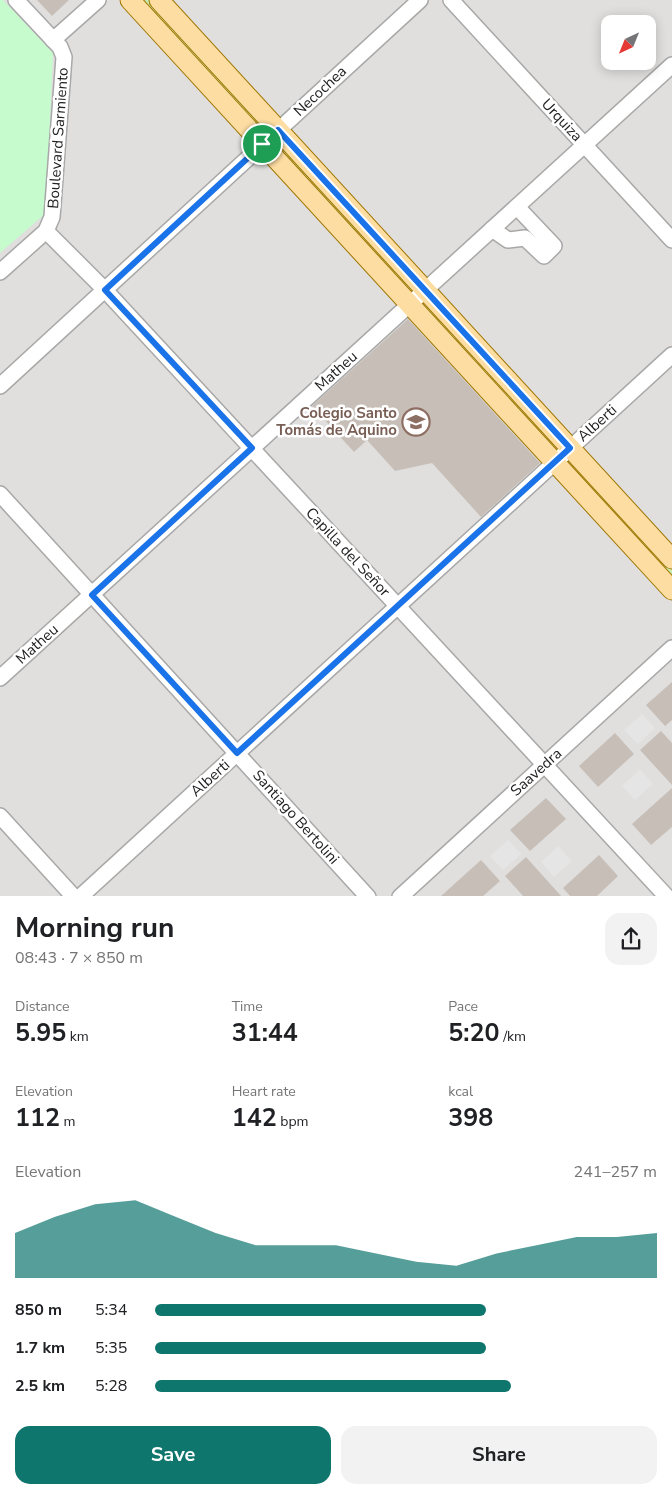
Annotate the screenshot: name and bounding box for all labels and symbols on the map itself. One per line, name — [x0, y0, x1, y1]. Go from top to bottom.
north arrow — [601, 15, 656, 70]
street label: Necochea — [289, 61, 351, 121]
street label: Boulevard Sarmiento — [43, 67, 73, 209]
street label: Urquiza — [537, 94, 587, 146]
pin — [241, 123, 283, 165]
street label: Matheu — [310, 347, 362, 395]
street label: Alberti — [573, 400, 621, 446]
place label: Colegio Santo Tomás de Aquino — [276, 403, 397, 440]
school or university icon: Colegio Santo Tomás de Aquino — [401, 407, 431, 437]
street label: Capilla del Señor — [301, 503, 395, 601]
street label: Matheu — [11, 620, 63, 668]
street label: Saavedra — [506, 744, 566, 800]
street label: Alberti — [186, 755, 234, 801]
street label: Santiago Bertolini — [248, 765, 344, 869]

